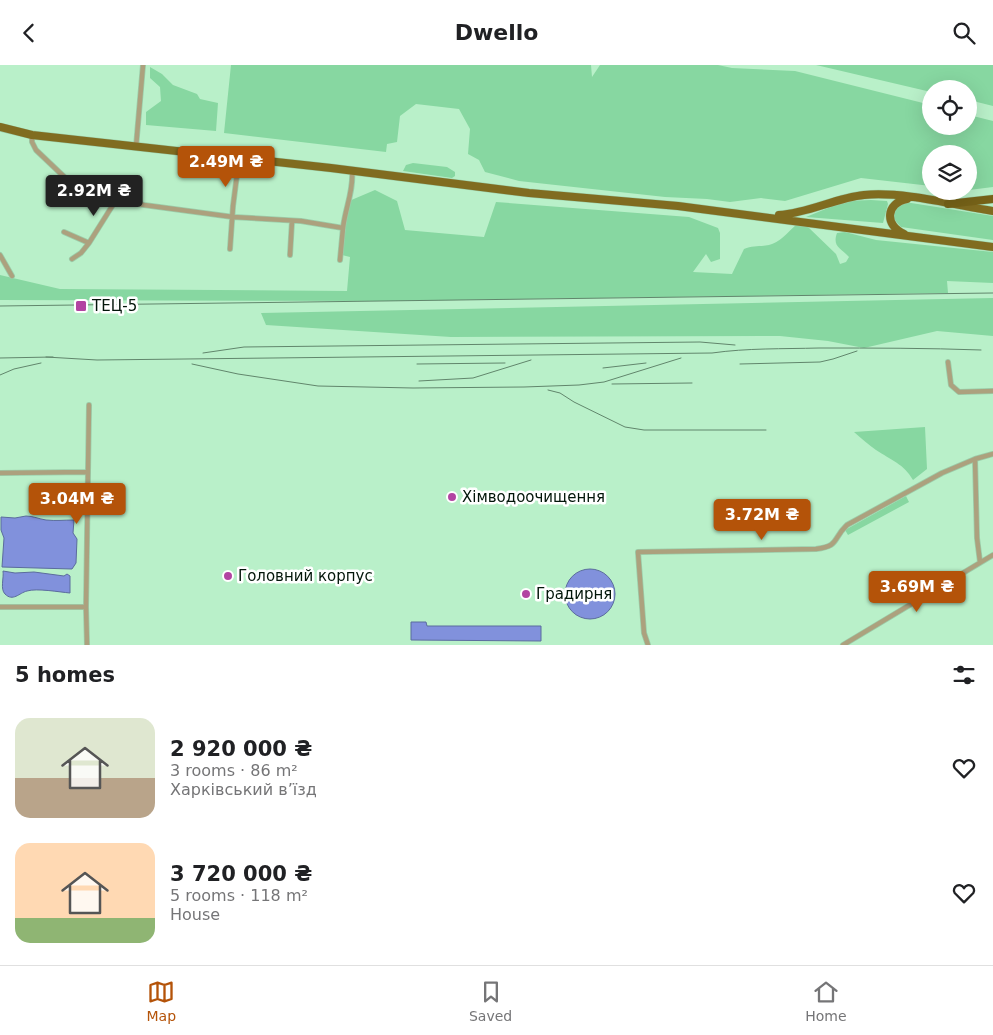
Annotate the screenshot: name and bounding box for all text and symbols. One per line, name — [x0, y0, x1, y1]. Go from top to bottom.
icon: back — [15, 19, 43, 47]
icon: search — [950, 19, 978, 47]
text: Dwello — [455, 20, 538, 45]
map controls — [922, 80, 977, 200]
button: locate — [922, 80, 977, 135]
pin: 2.49M ₴ — [180, 145, 272, 188]
button: layers — [922, 145, 977, 200]
text: 2.49M ₴ — [189, 152, 263, 171]
pin: 2.92M ₴ — [48, 175, 140, 217]
text: 2.92M ₴ — [57, 181, 131, 200]
place label: ТЕЦ-5 — [91, 297, 137, 315]
marker: ТЕЦ-5 — [74, 299, 88, 313]
pin: 3.04M ₴ — [31, 483, 123, 525]
place label: Хімводоочищення — [462, 488, 605, 506]
text: 3.04M ₴ — [40, 489, 114, 508]
marker: Хімводоочищення — [446, 491, 458, 503]
pin: 3.72M ₴ — [716, 499, 808, 541]
text: 3.72M ₴ — [725, 505, 799, 524]
place label: Головний корпус — [238, 567, 373, 585]
marker: Головний корпус — [222, 570, 234, 582]
pin: 3.69M ₴ — [871, 571, 963, 613]
text: 3.69M ₴ — [880, 577, 954, 596]
place label: Градирня — [536, 585, 612, 603]
marker: Градирня — [520, 588, 532, 600]
icon: filters — [950, 661, 978, 689]
text: 5 homes — [15, 663, 115, 687]
text: 2 920 000 ₴ — [170, 737, 312, 761]
icon: home — [55, 738, 115, 798]
icon: heart — [950, 754, 978, 782]
text: 3 rooms · 86 m² — [170, 761, 298, 780]
text: Харківський в’їзд — [170, 780, 317, 799]
text: 3 720 000 ₴ — [170, 862, 312, 886]
icon: home — [55, 863, 115, 923]
icon: heart — [950, 879, 978, 907]
text: 5 rooms · 118 m² — [170, 886, 308, 905]
text: House — [170, 905, 220, 924]
tab: Map — [146, 978, 176, 1024]
tab: Saved — [469, 978, 512, 1024]
tab: Home — [805, 978, 847, 1024]

